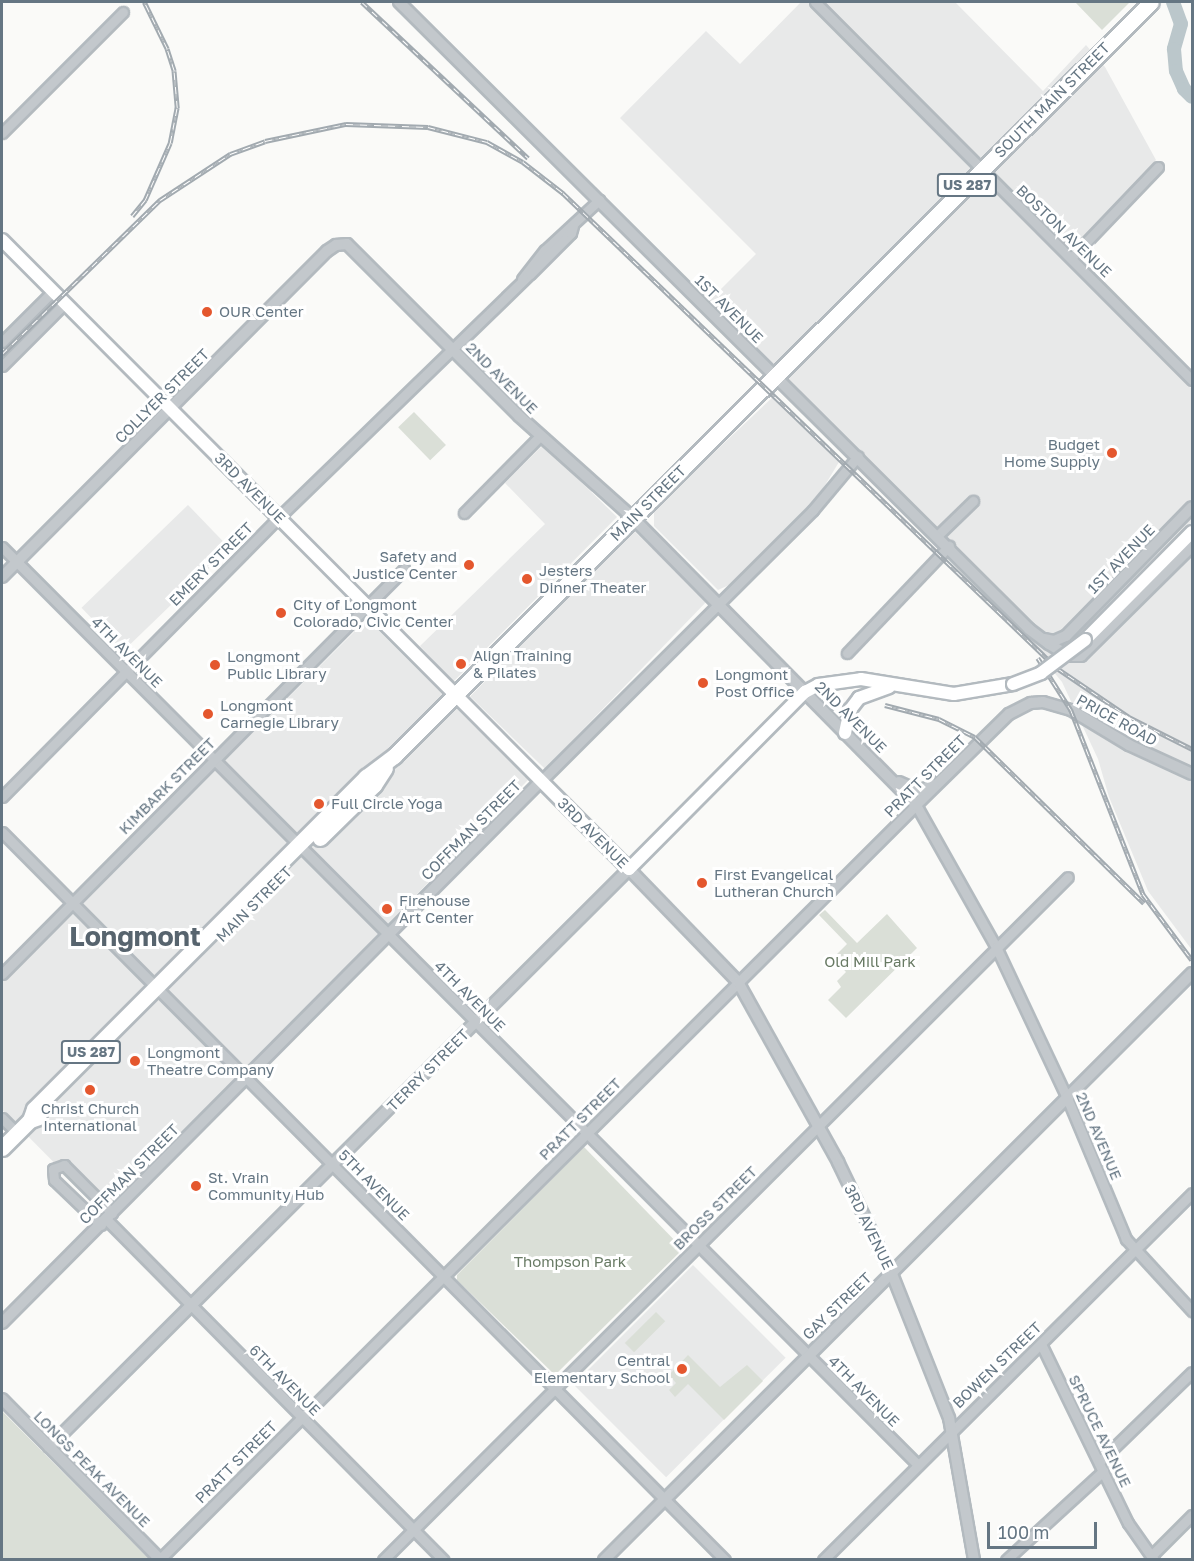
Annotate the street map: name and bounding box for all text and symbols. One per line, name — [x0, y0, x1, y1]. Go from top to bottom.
street label: SOUTH MAIN STREET — [991, 39, 1113, 161]
road number: US 287 — [936, 174, 998, 196]
street label: BOSTON AVENUE — [1013, 181, 1115, 281]
street label: 1ST AVENUE — [691, 271, 767, 347]
place label: OUR Center — [219, 303, 304, 321]
marker: OUR Center — [200, 305, 214, 319]
street label: 2ND AVENUE — [462, 338, 542, 418]
street label: COLLYER STREET — [111, 345, 213, 447]
place label: Budget Home Supply — [1004, 435, 1100, 470]
marker: Budget Home Supply — [1105, 446, 1119, 460]
street label: 3RD AVENUE — [211, 449, 289, 527]
street label: MAIN STREET — [606, 461, 690, 545]
street label: EMERY STREET — [165, 518, 257, 610]
street label: 1ST AVENUE — [1084, 521, 1158, 597]
place label: Safety and Justice Center — [352, 547, 457, 582]
marker: Safety and Justice Center — [462, 558, 476, 572]
place label: Jesters Dinner Theater — [539, 561, 646, 596]
marker: Jesters Dinner Theater — [520, 572, 534, 586]
place label: City of Longmont Colorado, Civic Center — [293, 595, 453, 630]
marker: City of Longmont Colorado, Civic Center — [274, 606, 288, 620]
street label: 4TH AVENUE — [88, 613, 166, 691]
place label: Align Training & Pilates — [473, 646, 572, 681]
place label: Longmont Public Library — [227, 647, 327, 682]
marker: Align Training & Pilates — [454, 657, 468, 671]
marker: Longmont Public Library — [208, 658, 222, 672]
place label: Longmont Post Office — [715, 665, 794, 700]
marker: Longmont Post Office — [696, 676, 710, 690]
street label: 2ND AVENUE — [811, 677, 891, 757]
street label: PRICE ROAD — [1074, 690, 1160, 750]
place label: Longmont Carnegie Library — [220, 696, 339, 731]
marker: Longmont Carnegie Library — [201, 707, 215, 721]
street label: PRATT STREET — [880, 731, 970, 821]
street label: KIMBARK STREET — [115, 734, 219, 838]
street label: COFFMAN STREET — [417, 776, 525, 884]
street label: 3RD AVENUE — [554, 794, 632, 872]
place label: Full Circle Yoga — [331, 795, 443, 813]
marker: Full Circle Yoga — [312, 797, 326, 811]
street label: MAIN STREET — [212, 862, 296, 946]
place label: First Evangelical Lutheran Church — [714, 865, 834, 900]
marker: First Evangelical Lutheran Church — [695, 876, 709, 890]
place label: Firehouse Art Center — [399, 891, 473, 926]
marker: Firehouse Art Center — [380, 902, 394, 916]
district label: Longmont — [69, 921, 201, 953]
park label: Old Mill Park — [824, 953, 916, 971]
street label: 4TH AVENUE — [431, 957, 509, 1035]
street label: TERRY STREET — [383, 1025, 473, 1115]
road number: US 287 — [60, 1041, 122, 1063]
place label: Longmont Theatre Company — [147, 1043, 274, 1078]
marker: Longmont Theatre Company — [128, 1054, 142, 1068]
street label: PRATT STREET — [535, 1074, 625, 1164]
marker: Christ Church International — [83, 1083, 97, 1097]
street label: 2ND AVENUE — [1072, 1089, 1126, 1183]
place label: Christ Church International — [41, 1099, 139, 1134]
street label: COFFMAN STREET — [75, 1120, 183, 1228]
street label: 5TH AVENUE — [335, 1146, 413, 1224]
street label: BROSS STREET — [669, 1162, 761, 1254]
place label: St. Vrain Community Hub — [208, 1168, 324, 1203]
marker: St. Vrain Community Hub — [189, 1179, 203, 1193]
street label: 3RD AVENUE — [841, 1181, 897, 1273]
park label: Thompson Park — [514, 1253, 626, 1271]
street label: GAY STREET — [799, 1269, 875, 1343]
street label: BOWEN STREET — [949, 1318, 1045, 1412]
street label: 6TH AVENUE — [246, 1341, 324, 1419]
place label: Central Elementary School — [534, 1351, 670, 1386]
street label: 4TH AVENUE — [825, 1352, 903, 1430]
marker: Central Elementary School — [675, 1362, 689, 1376]
street label: SPRUCE AVENUE — [1065, 1372, 1135, 1490]
street label: LONGS PEAK AVENUE — [30, 1407, 154, 1531]
street label: PRATT STREET — [191, 1417, 281, 1507]
scale bar — [990, 1510, 1100, 1548]
text: 100 m — [998, 1521, 1049, 1543]

